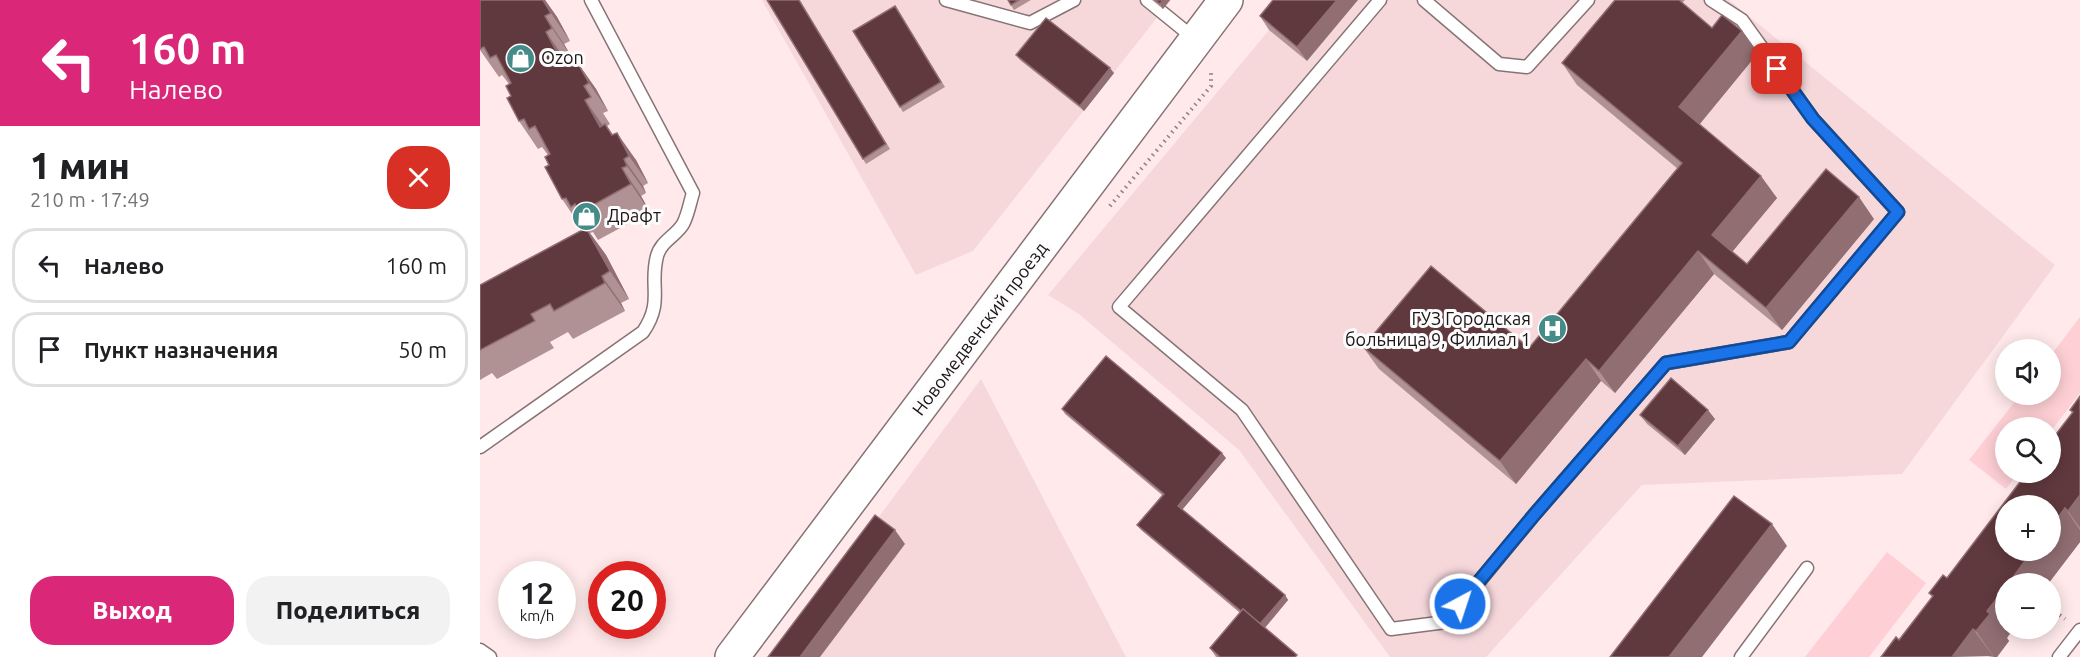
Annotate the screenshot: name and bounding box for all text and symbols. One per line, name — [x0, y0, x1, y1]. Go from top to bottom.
icon: left — [30, 24, 108, 102]
text: 160 m — [129, 25, 246, 72]
shop icon: Ozon — [504, 42, 536, 74]
pin — [1751, 43, 1802, 94]
place label: Ozon — [541, 47, 584, 67]
icon: arrive — [1760, 52, 1793, 85]
text: Налево — [129, 74, 223, 104]
text: 1 мин — [30, 145, 130, 186]
button: close — [387, 146, 450, 209]
text: 210 m · 17:49 — [30, 188, 150, 211]
shop icon: Драфт — [570, 200, 602, 232]
place label: Драфт — [607, 205, 661, 225]
street label: Новомедвенский проезд — [908, 238, 1051, 419]
icon: left — [33, 249, 66, 282]
text: Налево — [84, 253, 164, 278]
text: 160 m — [386, 253, 447, 278]
place label: ГУЗ Городская больница 9, Филиал 1 — [1345, 308, 1531, 349]
hospital icon: ГУЗ Городская больница 9, Филиал 1 — [1536, 313, 1568, 345]
icon: arrive — [33, 333, 66, 366]
text: Пункт назначения — [84, 337, 278, 362]
text: 50 m — [398, 337, 447, 362]
map controls — [1995, 339, 2061, 639]
button: sound — [1995, 339, 2061, 405]
button: search — [1995, 417, 2061, 483]
button: + — [1995, 495, 2061, 561]
speed limit sign: 20 — [588, 561, 666, 639]
position arrow — [1428, 572, 1492, 636]
button: − — [1995, 573, 2061, 639]
button: Выход — [30, 576, 234, 645]
button: Поделиться — [246, 576, 450, 645]
text: 12 — [520, 576, 554, 610]
text: km/h — [520, 607, 554, 624]

